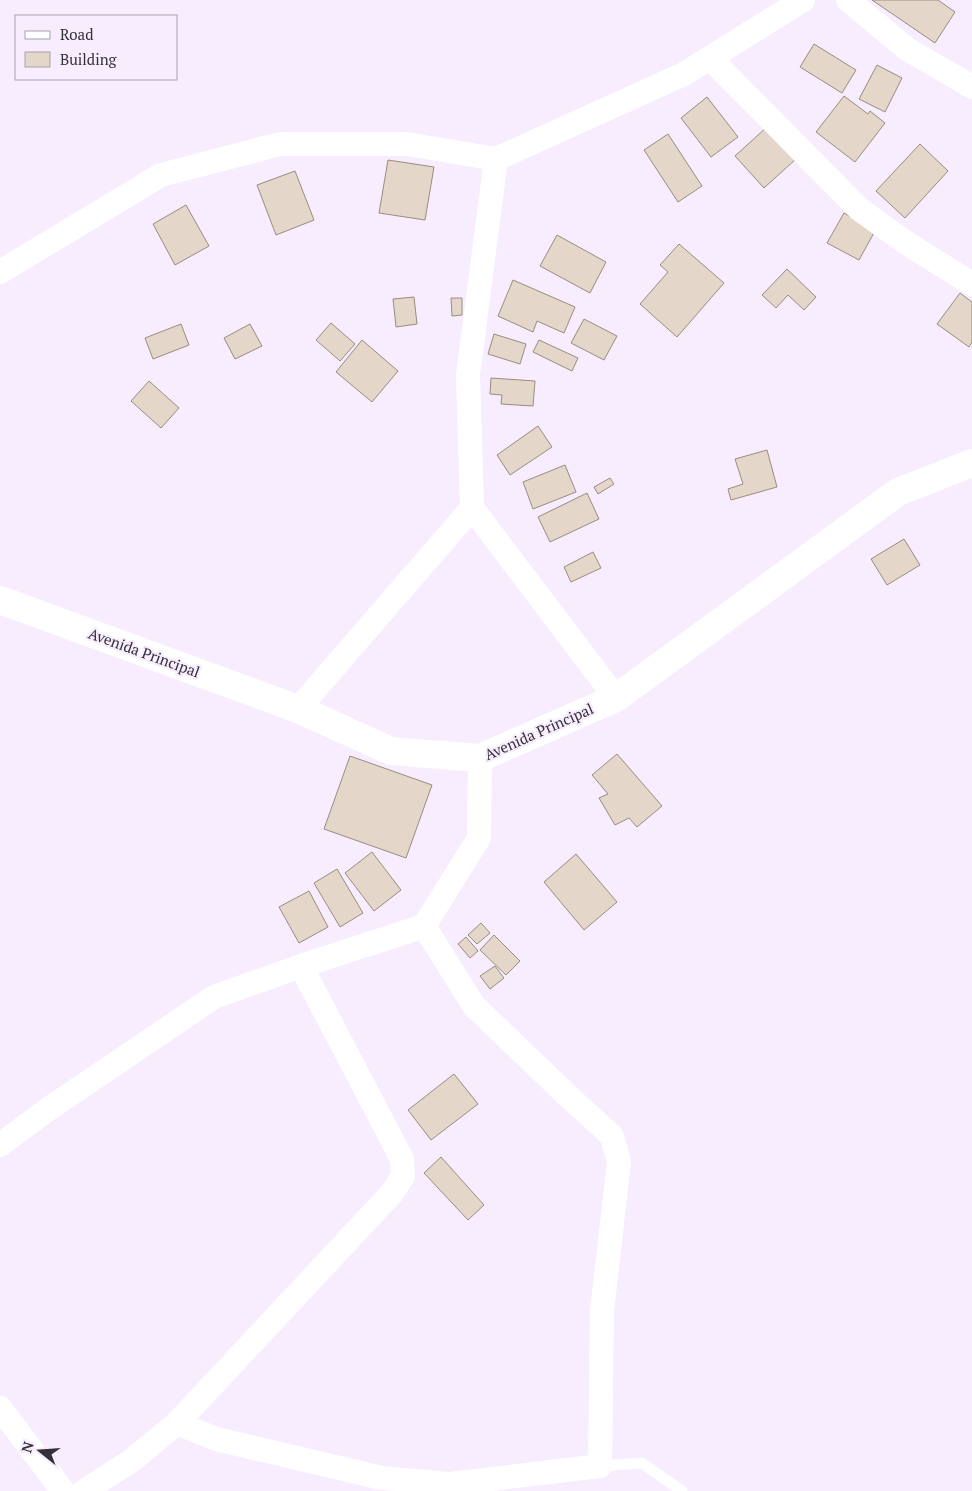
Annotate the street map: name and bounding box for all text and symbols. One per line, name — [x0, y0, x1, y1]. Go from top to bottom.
legend — [15, 15, 178, 80]
text: Road — [60, 24, 93, 44]
text: Building — [60, 49, 118, 69]
street label: Avenida Principal — [86, 623, 203, 682]
street label: Avenida Principal — [481, 698, 596, 764]
north arrow — [15, 1426, 65, 1476]
text: N — [16, 1439, 38, 1455]

